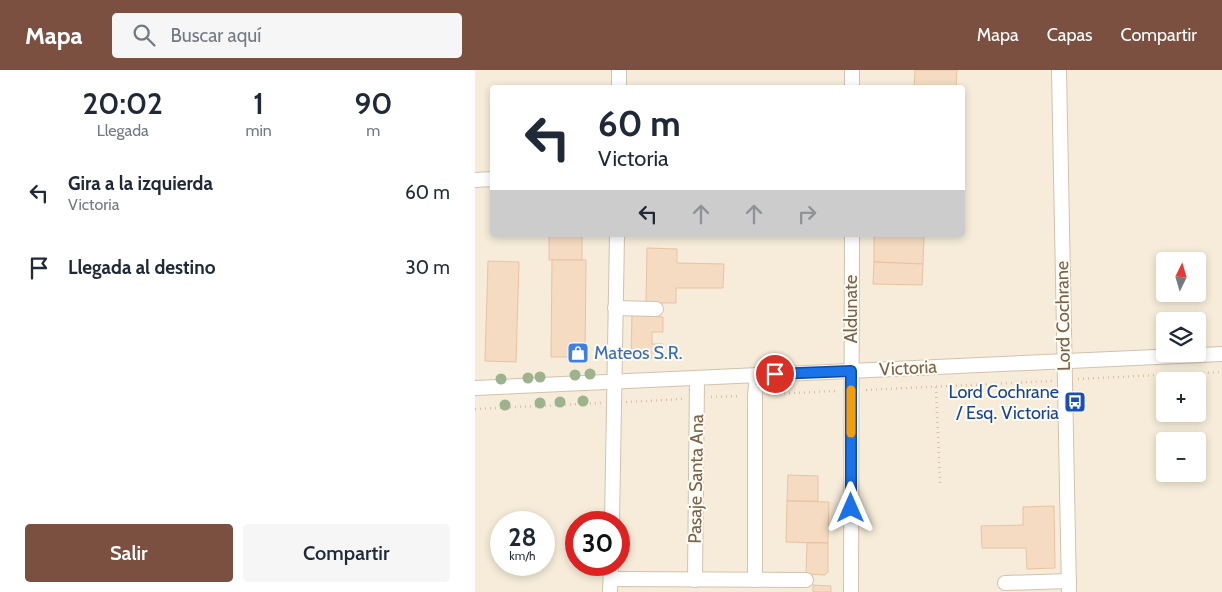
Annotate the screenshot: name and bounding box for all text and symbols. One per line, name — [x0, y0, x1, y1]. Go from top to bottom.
search box — [112, 13, 462, 58]
text: Mapa — [25, 21, 82, 50]
icon: search — [130, 21, 158, 49]
text: Buscar aquí — [170, 24, 261, 47]
text: Mapa — [977, 24, 1019, 46]
text: Capas — [1047, 24, 1093, 46]
text: Compartir — [1121, 24, 1197, 46]
text: 20:02 — [83, 85, 163, 122]
text: 1 — [253, 85, 264, 122]
text: 90 — [354, 85, 392, 122]
text: 60 m — [598, 102, 681, 145]
icon: left — [515, 105, 580, 170]
text: Llegada — [97, 121, 149, 140]
text: min — [245, 121, 272, 140]
text: m — [366, 121, 380, 140]
text: Victoria — [598, 145, 669, 172]
text: Gira a la izquierda — [68, 172, 213, 195]
icon: left — [25, 179, 53, 207]
text: 60 m — [405, 181, 450, 204]
text: Victoria — [68, 195, 119, 214]
icon: left — [634, 200, 662, 228]
icon: ahead — [687, 200, 715, 228]
icon: ahead — [740, 200, 768, 228]
icon: right — [793, 200, 821, 228]
north arrow — [1156, 252, 1206, 302]
map controls — [1156, 252, 1206, 482]
icon: arrive — [25, 254, 53, 282]
text: Llegada al destino — [68, 256, 215, 279]
text: 30 m — [406, 256, 450, 279]
street label: Lord Cochrane — [1051, 261, 1075, 371]
street label: Aldunate — [840, 275, 862, 343]
button: layers — [1156, 312, 1206, 362]
shop icon: Mateos S.R. — [566, 341, 590, 365]
place label: Mateos S.R. — [594, 342, 682, 364]
pin — [754, 353, 796, 395]
street label: Victoria — [879, 355, 938, 380]
icon: arrive — [761, 360, 789, 388]
button: + — [1156, 372, 1206, 422]
place label: Lord Cochrane / Esq. Victoria — [949, 381, 1059, 424]
bus stop icon: Lord Cochrane / Esq. Victoria — [1063, 390, 1087, 414]
street label: Pasaje Santa Ana — [684, 414, 708, 544]
button: − — [1156, 432, 1206, 482]
position arrow — [824, 481, 876, 533]
speed limit sign: 30 — [565, 511, 630, 576]
text: 28 — [508, 522, 537, 552]
button: Salir — [25, 524, 233, 582]
button: Compartir — [243, 524, 450, 582]
text: km/h — [509, 548, 536, 563]

